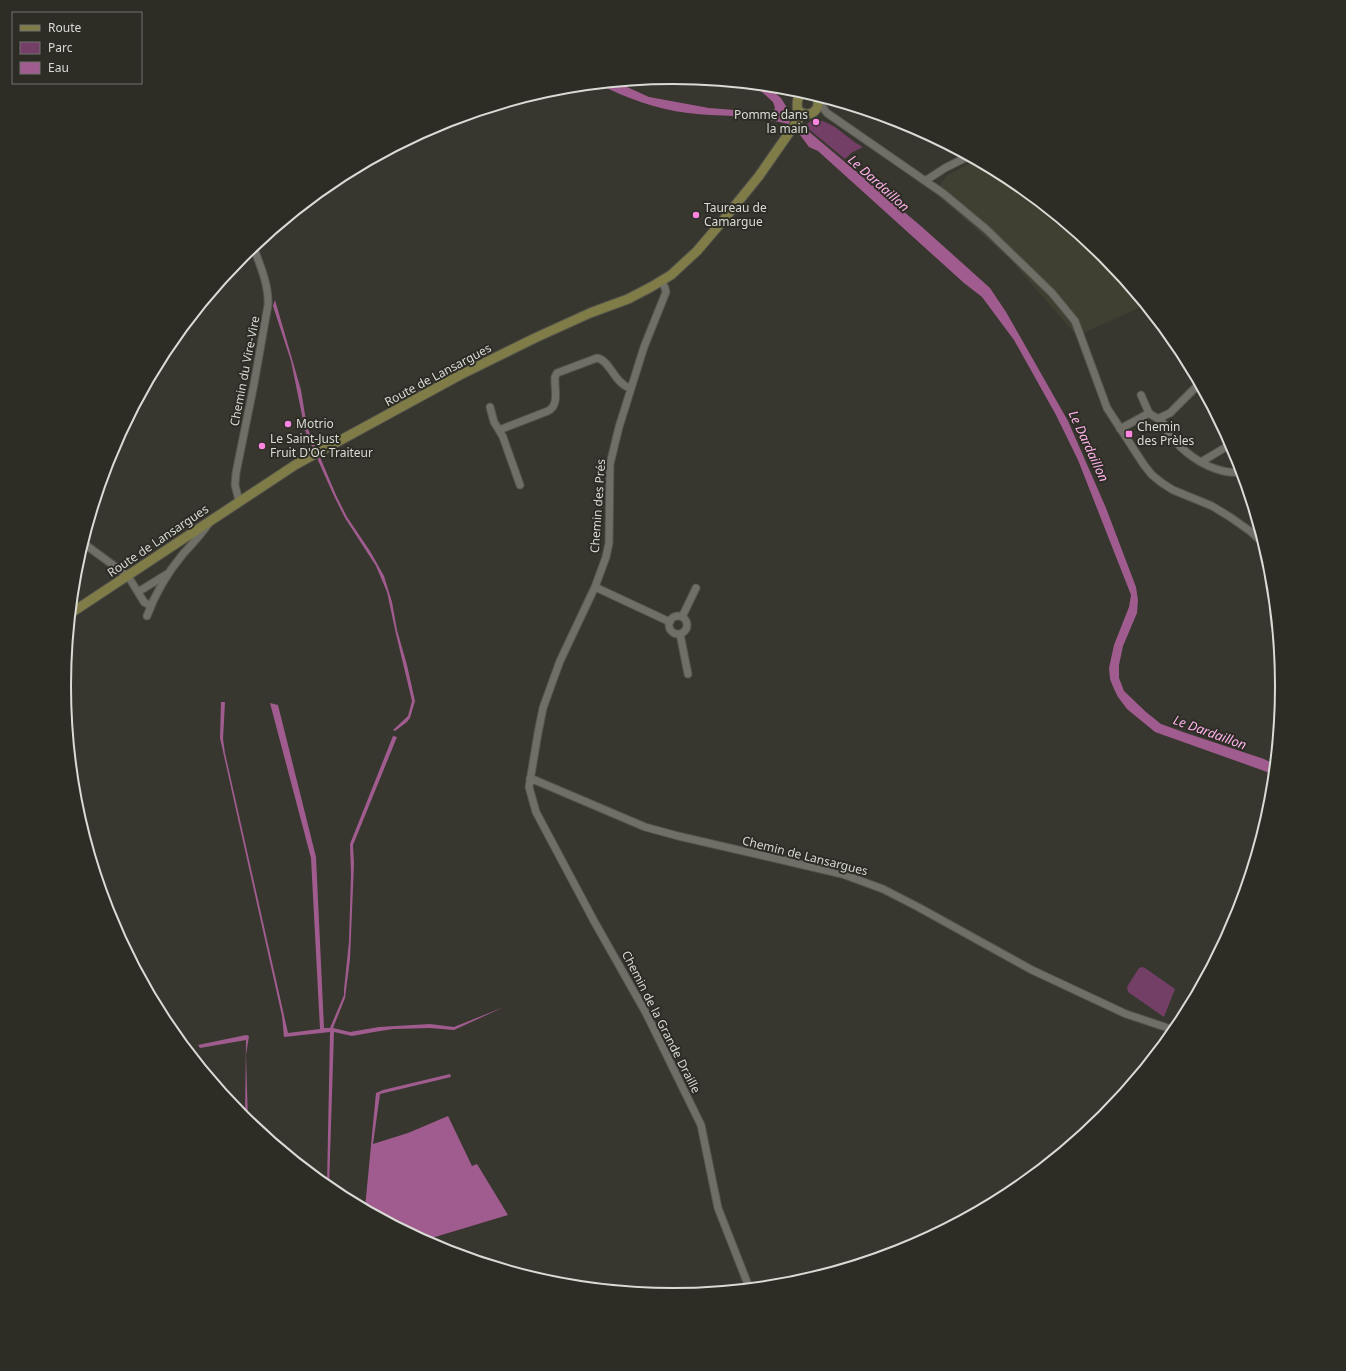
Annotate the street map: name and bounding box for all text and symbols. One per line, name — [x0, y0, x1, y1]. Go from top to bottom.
legend — [12, 12, 142, 84]
text: Route — [48, 19, 81, 36]
text: Parc — [48, 39, 73, 56]
text: Eau — [48, 59, 69, 76]
place label: Pomme dans la main — [734, 106, 808, 137]
marker: Pomme dans la main — [811, 117, 821, 127]
water label: Le Dardaillon — [844, 151, 914, 215]
place label: Taureau de Camargue — [704, 199, 767, 230]
marker: Taureau de Camargue — [691, 210, 701, 220]
street label: Chemin du Vire-Vire — [225, 314, 264, 427]
street label: Route de Lansargues — [381, 339, 494, 410]
water label: Le Dardaillon — [1065, 407, 1113, 485]
place label: Motrio — [296, 415, 334, 432]
place label: Chemin des Prèles — [1137, 418, 1195, 449]
marker: Motrio — [283, 419, 293, 429]
marker: Chemin des Prèles — [1124, 429, 1134, 439]
place label: Le Saint-Just Fruit D'Oc Traiteur — [270, 430, 373, 461]
marker: Le Saint-Just Fruit D'Oc Traiteur — [257, 441, 267, 451]
street label: Chemin des Prés — [586, 458, 609, 554]
street label: Route de Lansargues — [104, 500, 212, 581]
water label: Le Dardaillon — [1171, 710, 1249, 754]
street label: Chemin de Lansargues — [741, 832, 870, 879]
street label: Chemin de la Grande Draille — [618, 948, 705, 1096]

